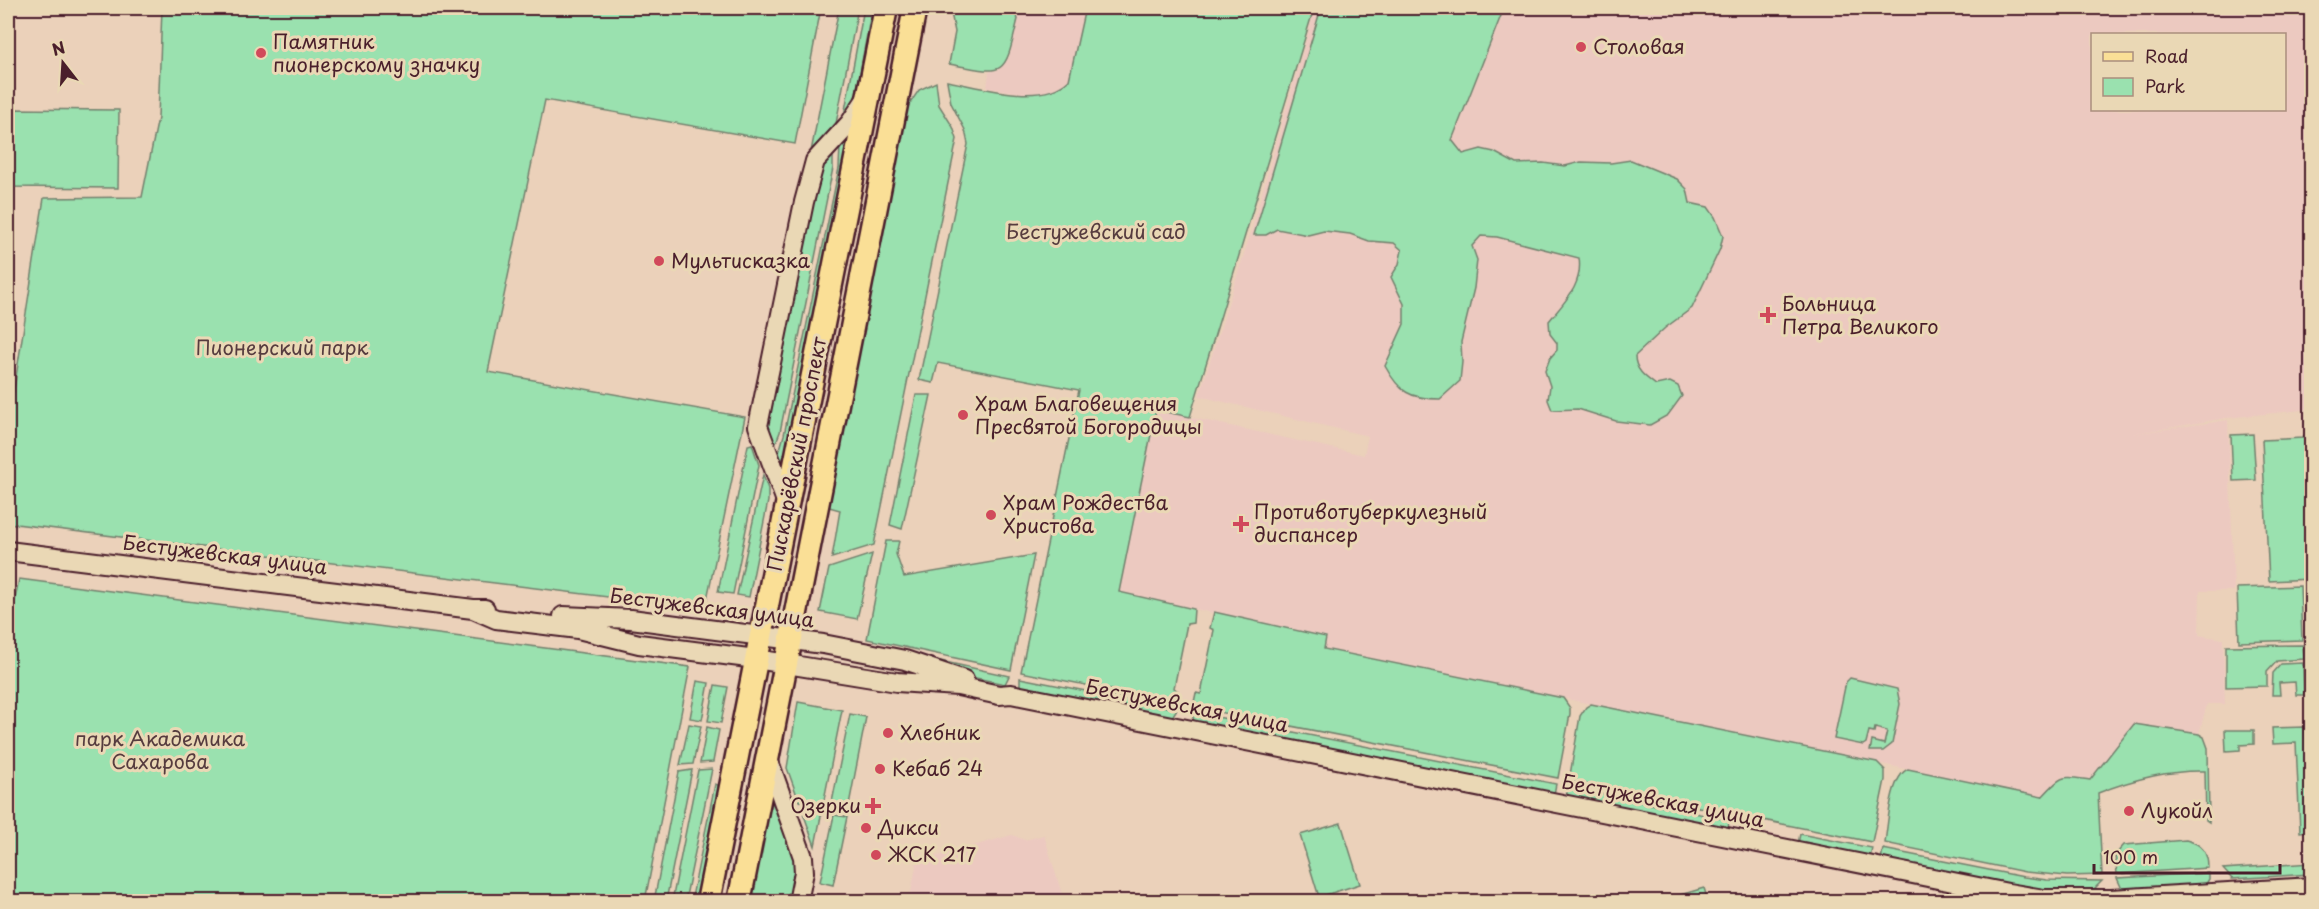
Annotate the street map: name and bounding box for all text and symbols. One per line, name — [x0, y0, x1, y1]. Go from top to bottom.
place label: Памятник пионерскому значку — [273, 26, 480, 79]
place label: Столовая — [1593, 31, 1685, 61]
north arrow — [33, 33, 93, 93]
legend — [2091, 33, 2286, 111]
text: N — [49, 34, 68, 61]
marker: Столовая — [1574, 40, 1588, 54]
text: Road — [2145, 42, 2189, 69]
marker: Памятник пионерскому значку — [254, 46, 268, 60]
text: Park — [2145, 72, 2185, 99]
park label: Бестужевский сад — [1006, 216, 1186, 246]
place label: Мультисказка — [671, 245, 810, 275]
marker: Мультисказка — [652, 254, 666, 268]
place label: Больница Петра Великого — [1782, 288, 1938, 341]
marker: Больница Петра Великого — [1759, 306, 1777, 324]
park label: Пионерский парк — [196, 332, 368, 362]
street label: Пискарёвский проспект — [759, 334, 834, 574]
place label: Храм Благовещения Пресвятой Богородицы — [975, 388, 1202, 441]
marker: Храм Благовещения Пресвятой Богородицы — [956, 408, 970, 422]
place label: Храм Рождества Христова — [1003, 487, 1168, 540]
place label: Противотуберкулезный диспансер — [1254, 496, 1487, 549]
marker: Храм Рождества Христова — [984, 508, 998, 522]
marker: Противотуберкулезный диспансер — [1232, 515, 1250, 533]
street label: Бестужевская улица — [121, 527, 329, 581]
street label: Бестужевская улица — [608, 580, 816, 634]
street label: Бестужевская улица — [1083, 671, 1291, 739]
place label: Хлебник — [900, 717, 980, 747]
park label: парк Академика Сахарова — [75, 723, 246, 776]
marker: Хлебник — [881, 726, 895, 740]
place label: Кебаб 24 — [892, 753, 983, 783]
marker: Кебаб 24 — [873, 762, 887, 776]
street label: Бестужевская улица — [1559, 766, 1767, 834]
place label: Озерки — [790, 790, 861, 820]
place label: Лукойл — [2141, 795, 2213, 825]
marker: Озерки — [866, 799, 880, 813]
marker: Лукойл — [2122, 804, 2136, 818]
place label: Дикси — [877, 812, 939, 842]
marker: Дикси — [859, 821, 873, 835]
scale bar — [2094, 837, 2280, 875]
place label: ЖСК 217 — [887, 839, 976, 869]
text: 100 m — [2103, 843, 2158, 870]
marker: ЖСК 217 — [869, 848, 883, 862]

